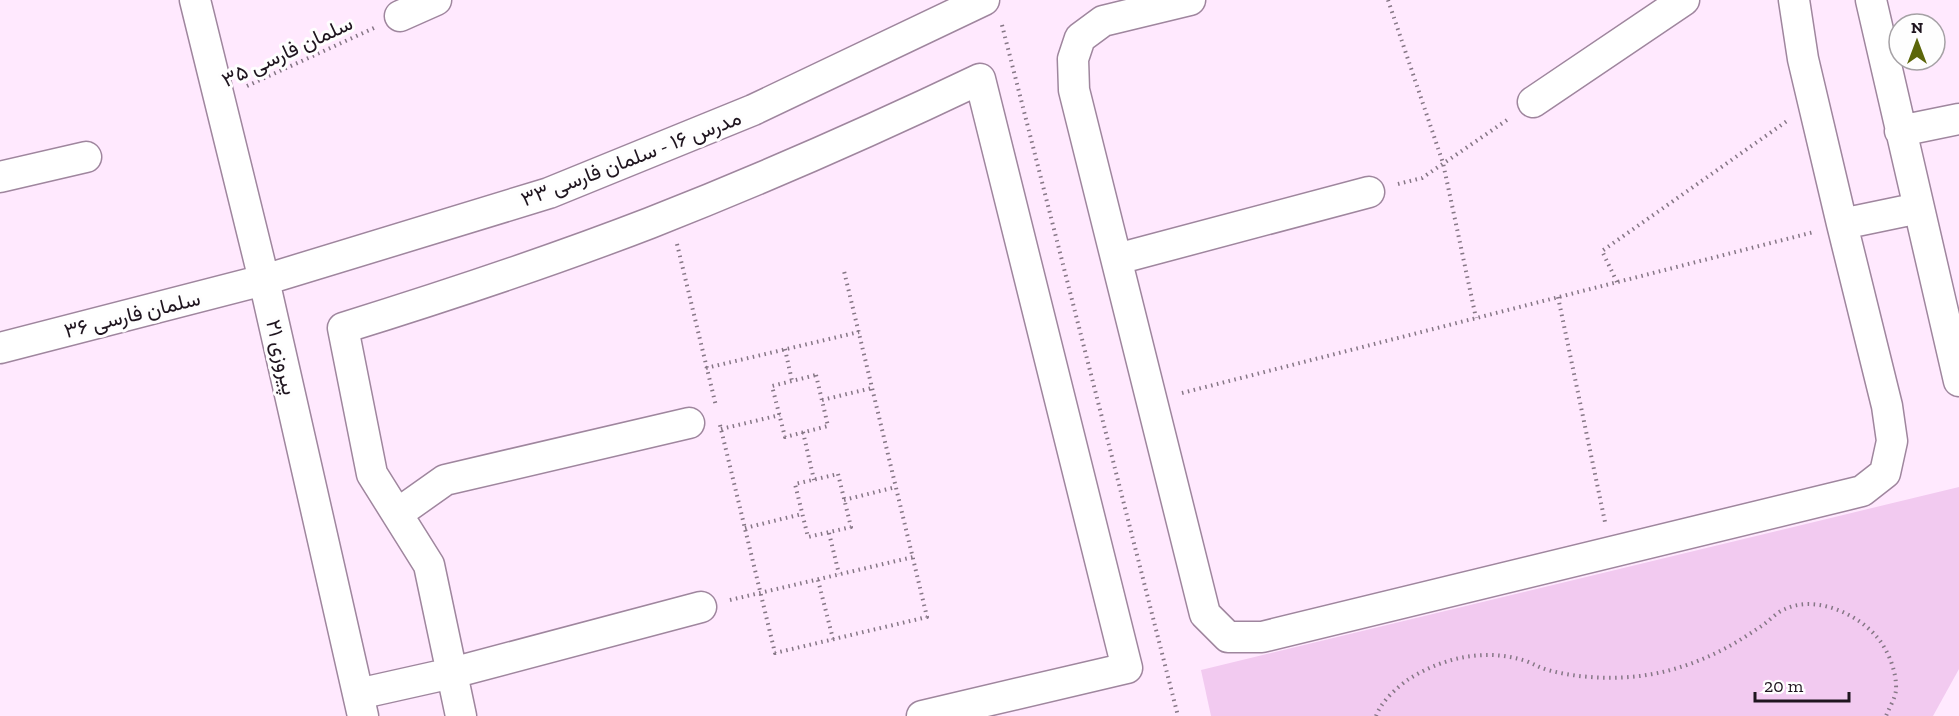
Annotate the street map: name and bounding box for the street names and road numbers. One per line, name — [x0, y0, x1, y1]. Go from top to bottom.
street label: سلمان فارسی ۳۵ — [218, 10, 357, 93]
street label: مدرس ۱۶ - سلمان فارسی ۳۳ — [517, 104, 745, 212]
street label: سلمان فارسی ۳۶ — [61, 285, 203, 344]
street label: پیروزی ۲۱ — [259, 317, 303, 398]

